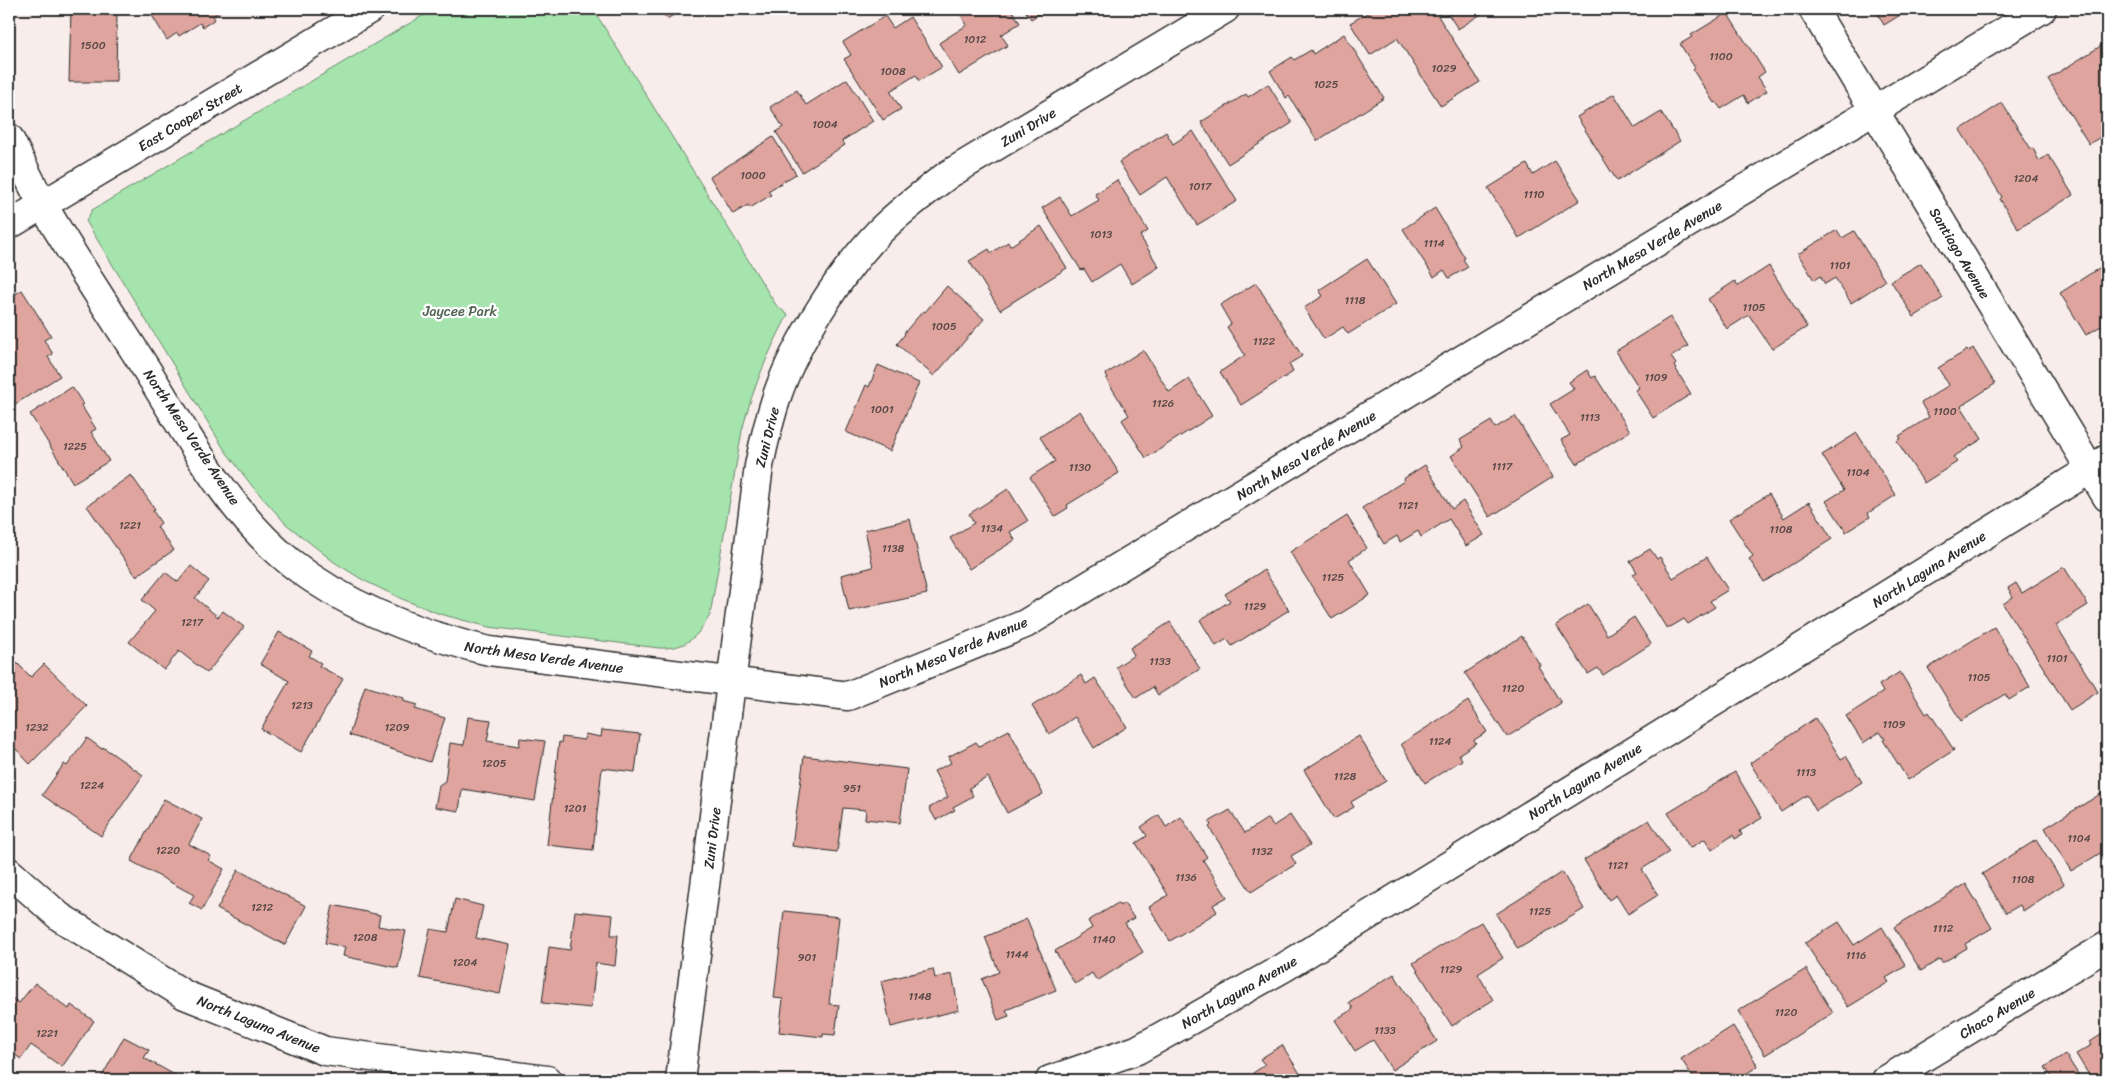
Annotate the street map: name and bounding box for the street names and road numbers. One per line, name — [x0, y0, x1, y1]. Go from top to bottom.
street label: East Cooper Street — [133, 76, 247, 159]
street label: Zuni Drive — [995, 101, 1061, 154]
street label: North Mesa Verde Avenue — [1577, 193, 1727, 297]
street label: Santiago Avenue — [1922, 203, 1997, 304]
street label: North Mesa Verde Avenue — [136, 364, 247, 511]
street label: North Mesa Verde Avenue — [1231, 403, 1381, 507]
street label: Zuni Drive — [748, 404, 787, 470]
street label: North Laguna Avenue — [1867, 524, 1991, 615]
street label: North Mesa Verde Avenue — [875, 610, 1032, 695]
street label: North Mesa Verde Avenue — [463, 634, 625, 681]
street label: North Laguna Avenue — [1523, 736, 1647, 827]
street label: Zuni Drive — [696, 806, 729, 870]
street label: North Laguna Avenue — [1176, 949, 1302, 1036]
street label: Chaco Avenue — [1954, 981, 2040, 1046]
street label: North Laguna Avenue — [193, 988, 324, 1061]

